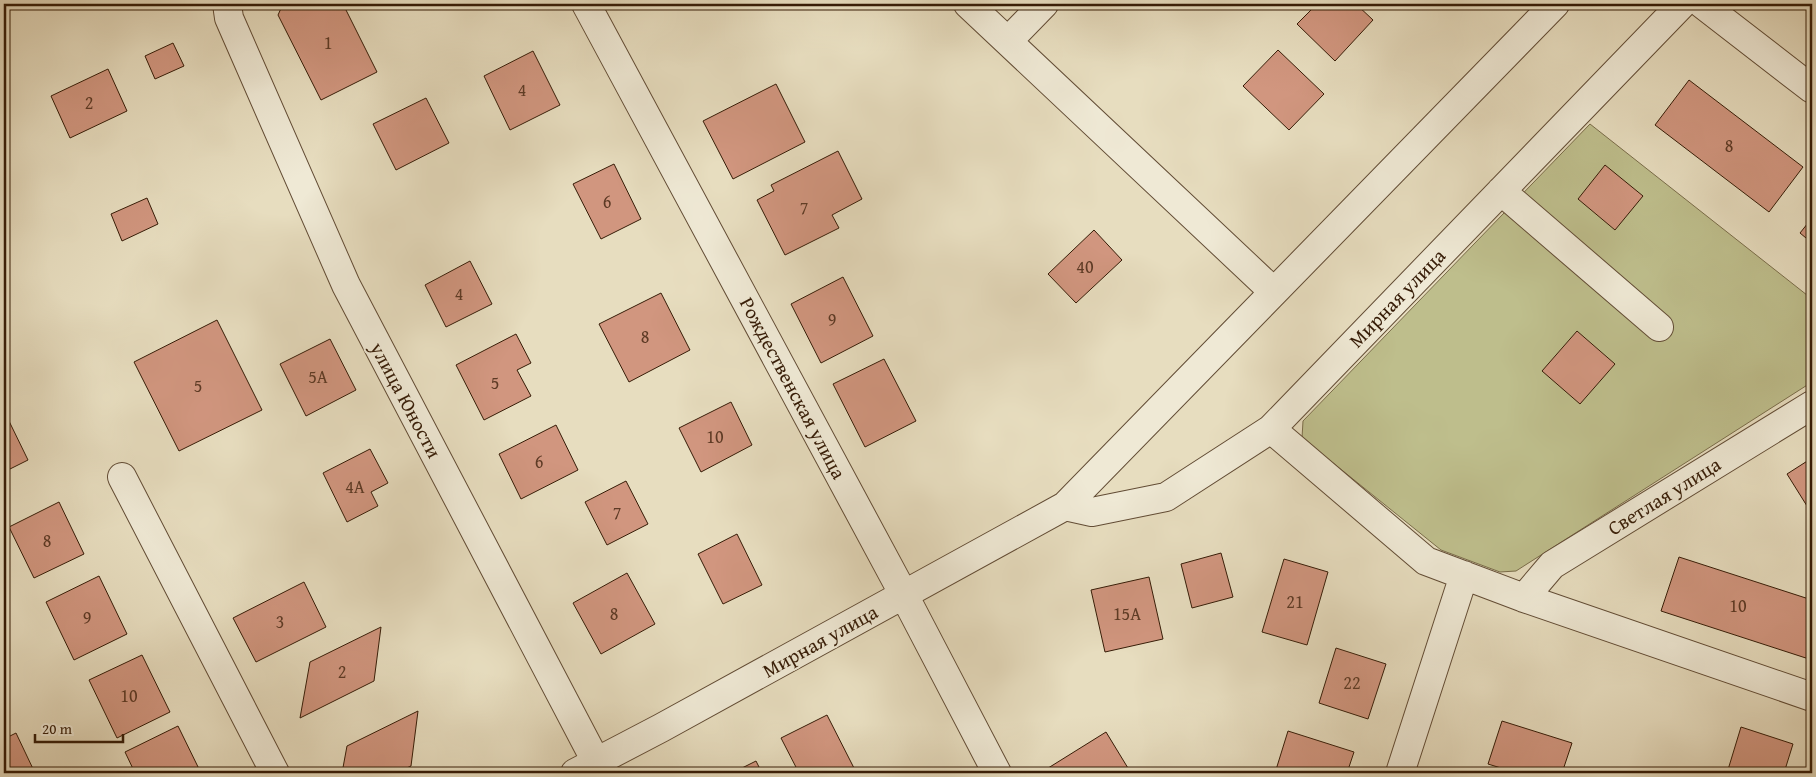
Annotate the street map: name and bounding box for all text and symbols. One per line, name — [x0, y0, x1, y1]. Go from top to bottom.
house number: 1 — [324, 29, 332, 56]
house number: 4 — [518, 76, 526, 103]
house number: 2 — [85, 89, 93, 116]
house number: 8 — [1725, 132, 1733, 159]
house number: 6 — [603, 188, 611, 215]
house number: 7 — [800, 194, 808, 221]
street label: Мирная улица — [1342, 241, 1452, 354]
house number: 40 — [1076, 253, 1094, 280]
house number: 4 — [455, 280, 463, 307]
street label: Рождественская улица — [733, 292, 854, 484]
house number: 9 — [828, 306, 836, 333]
house number: 8 — [641, 323, 649, 350]
street label: улица Юности — [363, 336, 449, 463]
house number: 5А — [308, 363, 328, 390]
house number: 5 — [491, 369, 499, 396]
house number: 5 — [194, 372, 202, 399]
house number: 10 — [706, 423, 724, 450]
house number: 6 — [535, 448, 543, 475]
street label: Светлая улица — [1601, 449, 1726, 542]
house number: 4А — [345, 473, 365, 500]
house number: 7 — [613, 499, 621, 526]
house number: 8 — [43, 527, 51, 554]
house number: 21 — [1286, 588, 1304, 615]
house number: 10 — [1729, 592, 1747, 619]
street label: Мирная улица — [757, 597, 883, 684]
house number: 8 — [610, 600, 618, 627]
house number: 15А — [1113, 600, 1141, 627]
house number: 9 — [83, 604, 91, 631]
house number: 3 — [276, 608, 284, 635]
house number: 2 — [338, 658, 346, 685]
house number: 22 — [1343, 669, 1361, 696]
house number: 10 — [120, 682, 138, 709]
scale bar — [35, 712, 122, 744]
text: 20 m — [42, 718, 73, 739]

